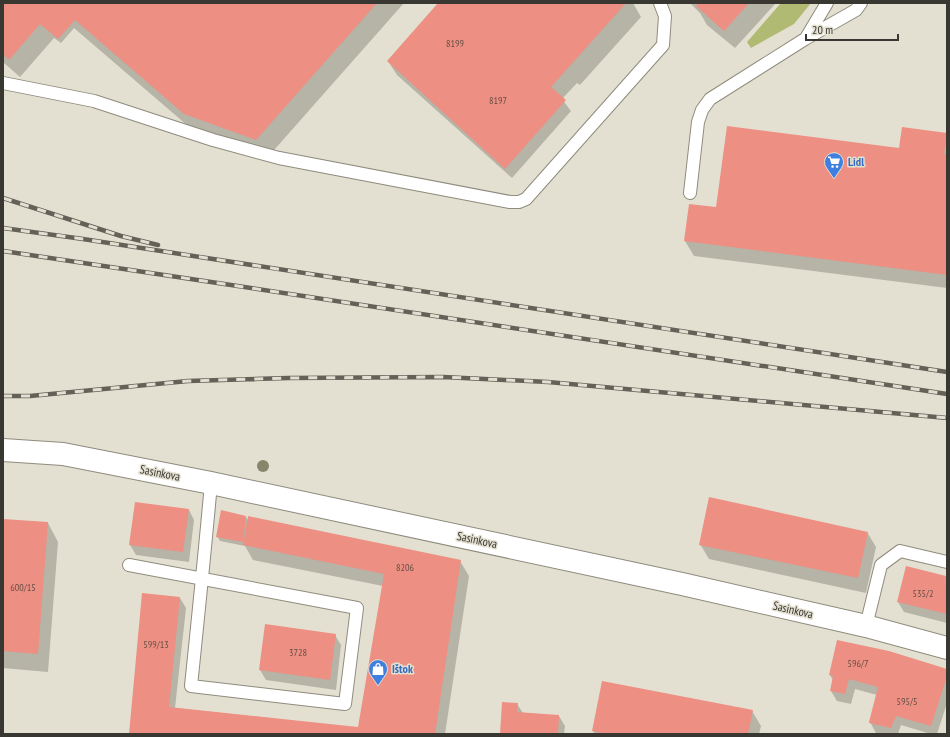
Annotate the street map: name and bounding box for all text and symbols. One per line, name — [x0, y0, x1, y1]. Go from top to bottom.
scale bar — [806, 16, 898, 42]
text: 20 m — [812, 22, 833, 37]
house number: 8199 — [446, 37, 464, 50]
house number: 8197 — [489, 94, 507, 107]
supermarket icon: Lidl — [823, 151, 845, 179]
place label: Lidl — [848, 154, 864, 169]
street label: Sasinkova — [139, 461, 182, 484]
street label: Sasinkova — [456, 528, 499, 551]
house number: 8206 — [396, 561, 415, 574]
house number: 600/15 — [10, 581, 36, 594]
house number: 535/2 — [913, 587, 933, 600]
street label: Sasinkova — [771, 598, 815, 621]
house number: 599/13 — [143, 638, 169, 651]
house number: 3728 — [289, 646, 307, 659]
house number: 596/7 — [848, 657, 868, 670]
shop icon: Ištok — [367, 658, 389, 686]
place label: Ištok — [392, 661, 413, 676]
house number: 595/5 — [897, 695, 917, 708]

